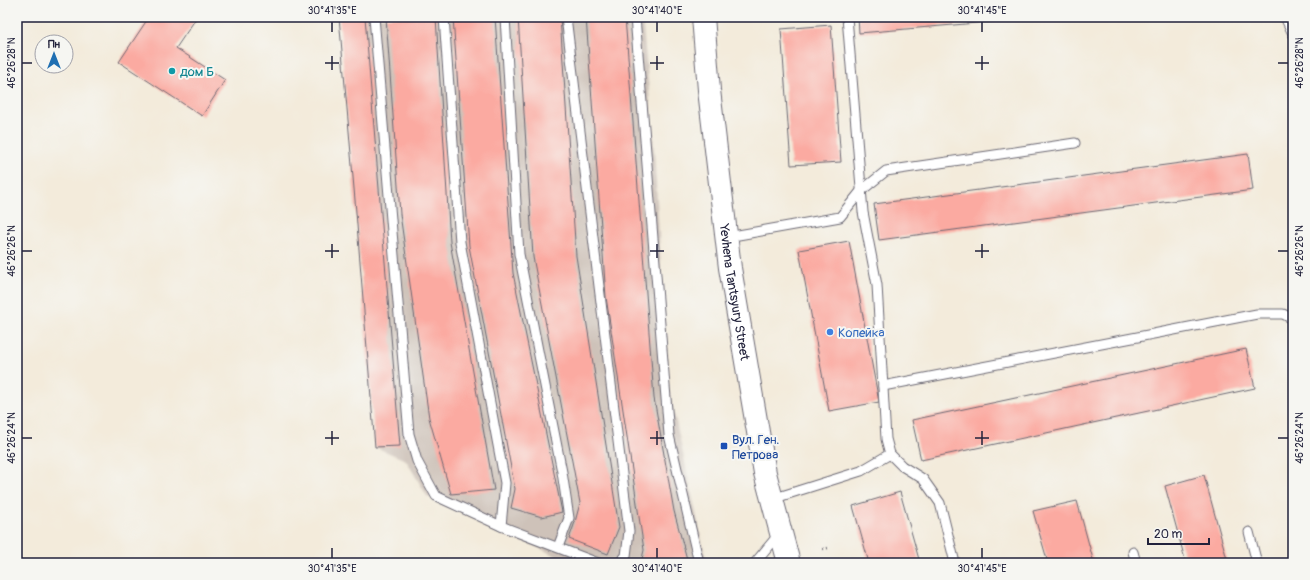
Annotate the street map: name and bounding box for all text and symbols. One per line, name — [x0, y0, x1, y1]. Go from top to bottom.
text: 30°41'35"E — [308, 5, 356, 17]
text: 30°41'40"E — [632, 5, 682, 17]
text: 30°41'45"E — [958, 5, 1006, 17]
north arrow — [34, 34, 74, 74]
text: 46°26'28"N — [6, 37, 18, 88]
text: 46°26'28"N — [1294, 37, 1306, 88]
text: Пн — [48, 38, 61, 51]
place label: дом Б — [180, 64, 214, 80]
marker: дом Б — [167, 66, 177, 76]
street label: Yevhena Tantsyury Street — [716, 222, 753, 362]
text: 46°26'26"N — [6, 225, 18, 277]
text: 46°26'26"N — [1294, 225, 1306, 277]
place label: Копейка — [838, 325, 884, 341]
marker: Копейка — [825, 327, 835, 337]
text: 46°26'24"N — [6, 412, 18, 464]
text: 46°26'24"N — [1294, 412, 1306, 464]
place label: Вул. Ген. Петрова — [732, 432, 779, 463]
marker: Вул. Ген. Петрова — [719, 441, 729, 451]
scale bar — [1148, 520, 1209, 546]
text: 20 m — [1154, 527, 1183, 542]
text: 30°41'35"E — [308, 563, 356, 575]
text: 30°41'40"E — [632, 563, 682, 575]
text: 30°41'45"E — [958, 563, 1006, 575]

